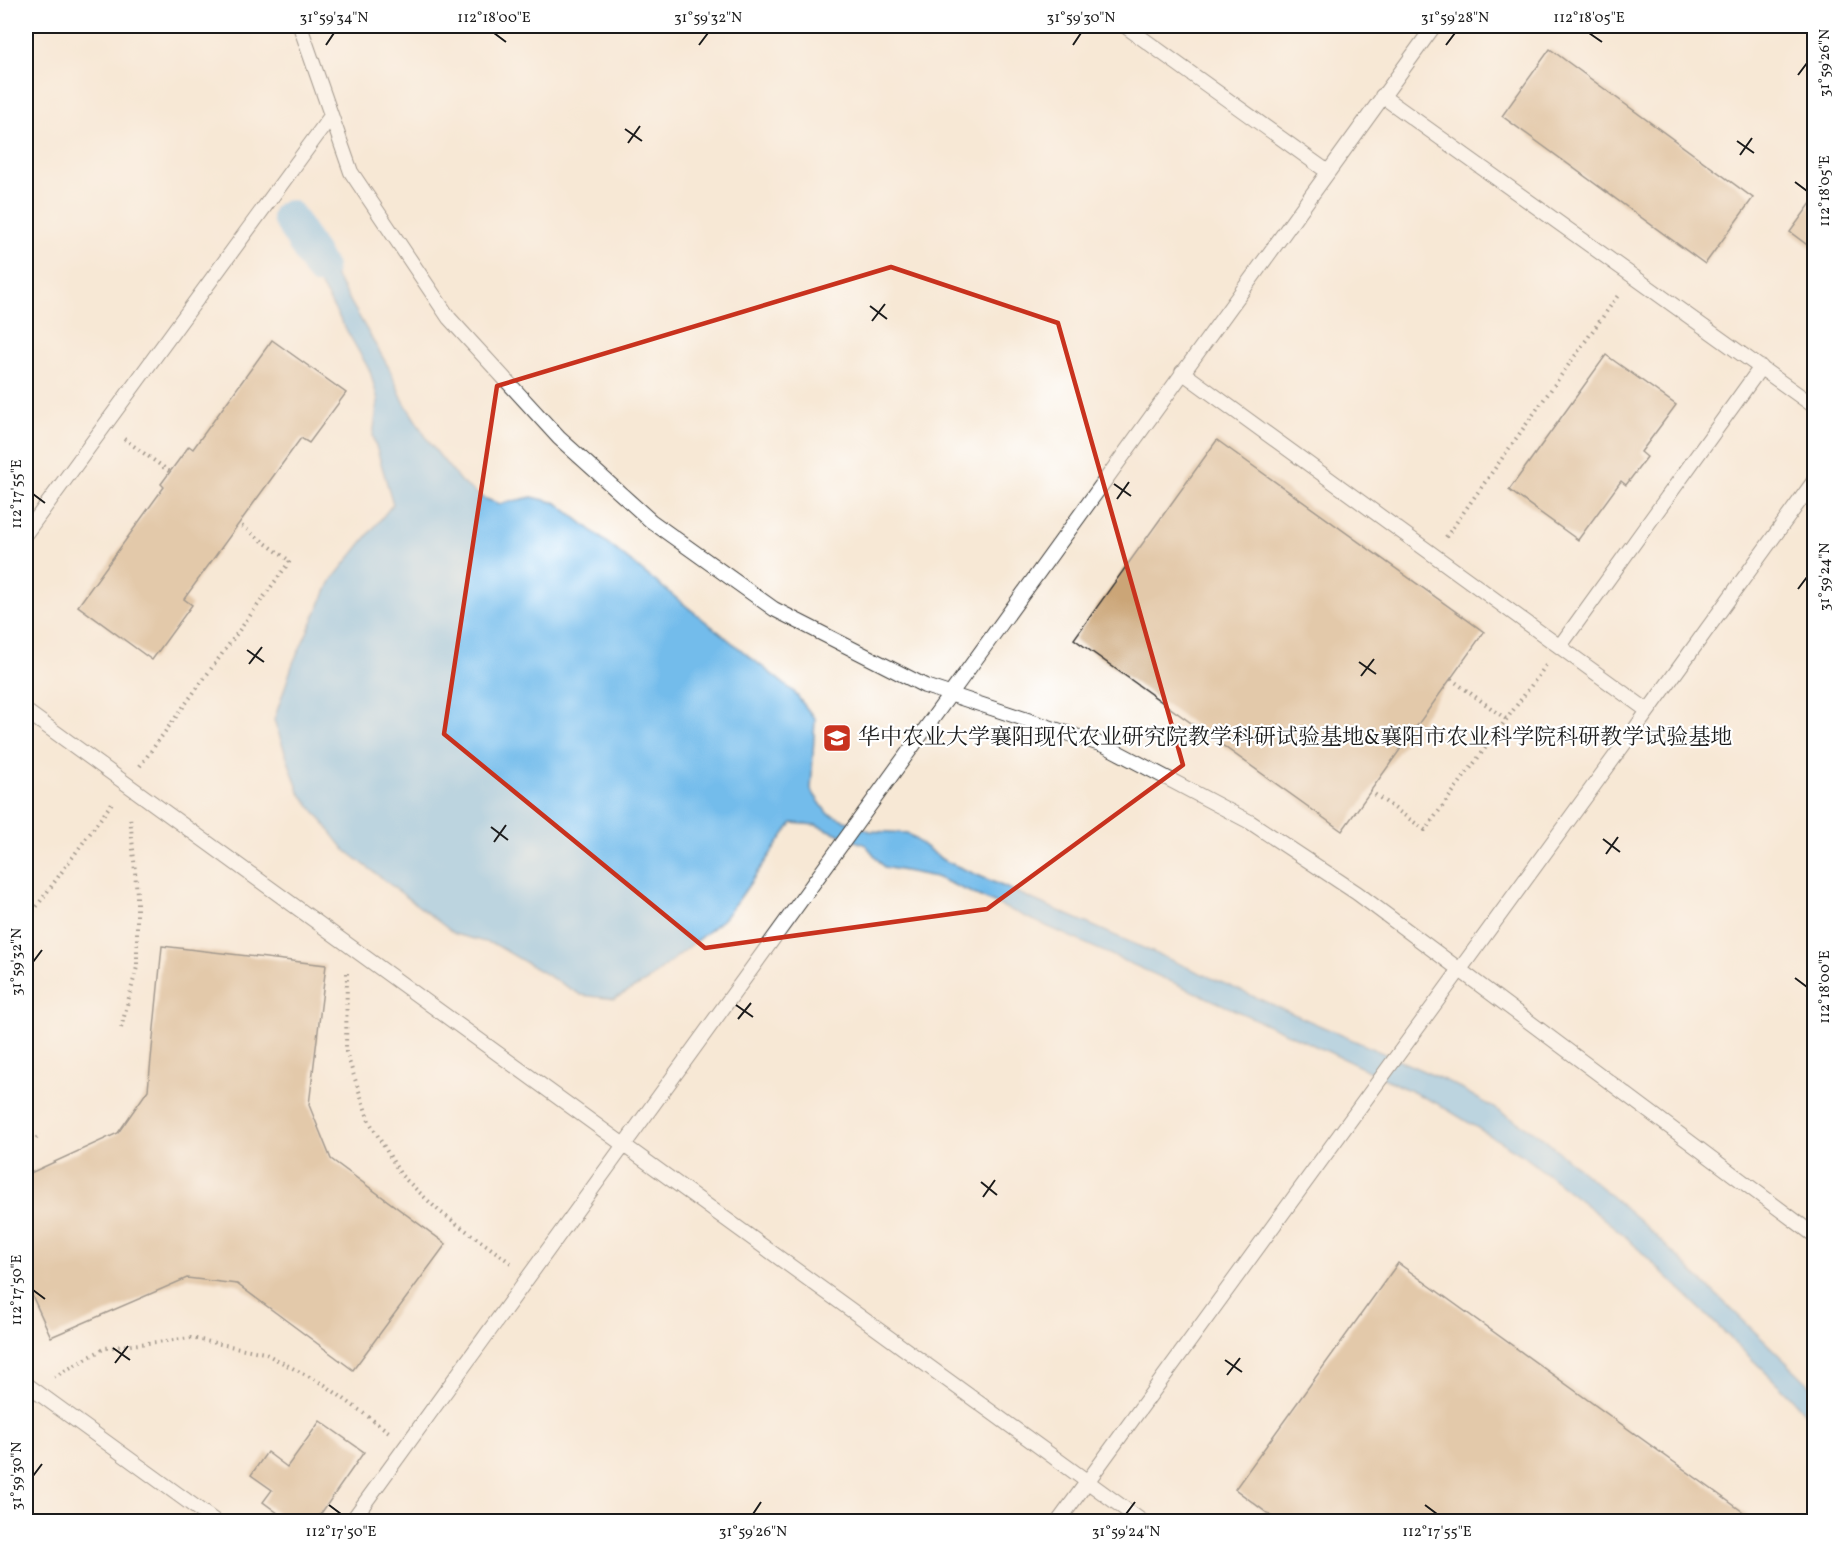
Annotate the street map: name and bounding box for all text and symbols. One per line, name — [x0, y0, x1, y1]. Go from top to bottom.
text: 31°59'34"N — [300, 8, 368, 29]
text: 112°18'00"E — [457, 8, 531, 29]
text: 31°59'32"N — [674, 8, 742, 29]
text: 31°59'30"N — [1047, 8, 1115, 29]
text: 31°59'28"N — [1421, 8, 1489, 29]
text: 112°18'05"E — [1553, 8, 1625, 29]
text: 31°59'26"N — [1815, 29, 1836, 97]
text: 112°18'05"E — [1815, 155, 1836, 227]
text: 112°17'55"E — [7, 459, 28, 529]
text: 31°59'24"N — [1815, 543, 1836, 611]
school or university icon: 华中农业大学襄阳现代农业研究院教学科研试验基地&襄阳市农业科学院科研教学试验基地 — [821, 722, 853, 754]
place label: 华中农业大学襄阳现代农业研究院教学科研试验基地&襄阳市农业科学院科研教学试验基地 — [858, 723, 1732, 754]
text: 31°59'32"N — [7, 928, 28, 996]
text: 112°18'00"E — [1815, 950, 1836, 1024]
text: 112°17'50"E — [7, 1255, 28, 1325]
text: 31°59'30"N — [7, 1442, 28, 1510]
text: 112°17'50"E — [306, 1522, 376, 1543]
text: 31°59'26"N — [719, 1522, 787, 1543]
text: 31°59'24"N — [1092, 1522, 1160, 1543]
text: 112°17'55"E — [1402, 1522, 1472, 1543]

